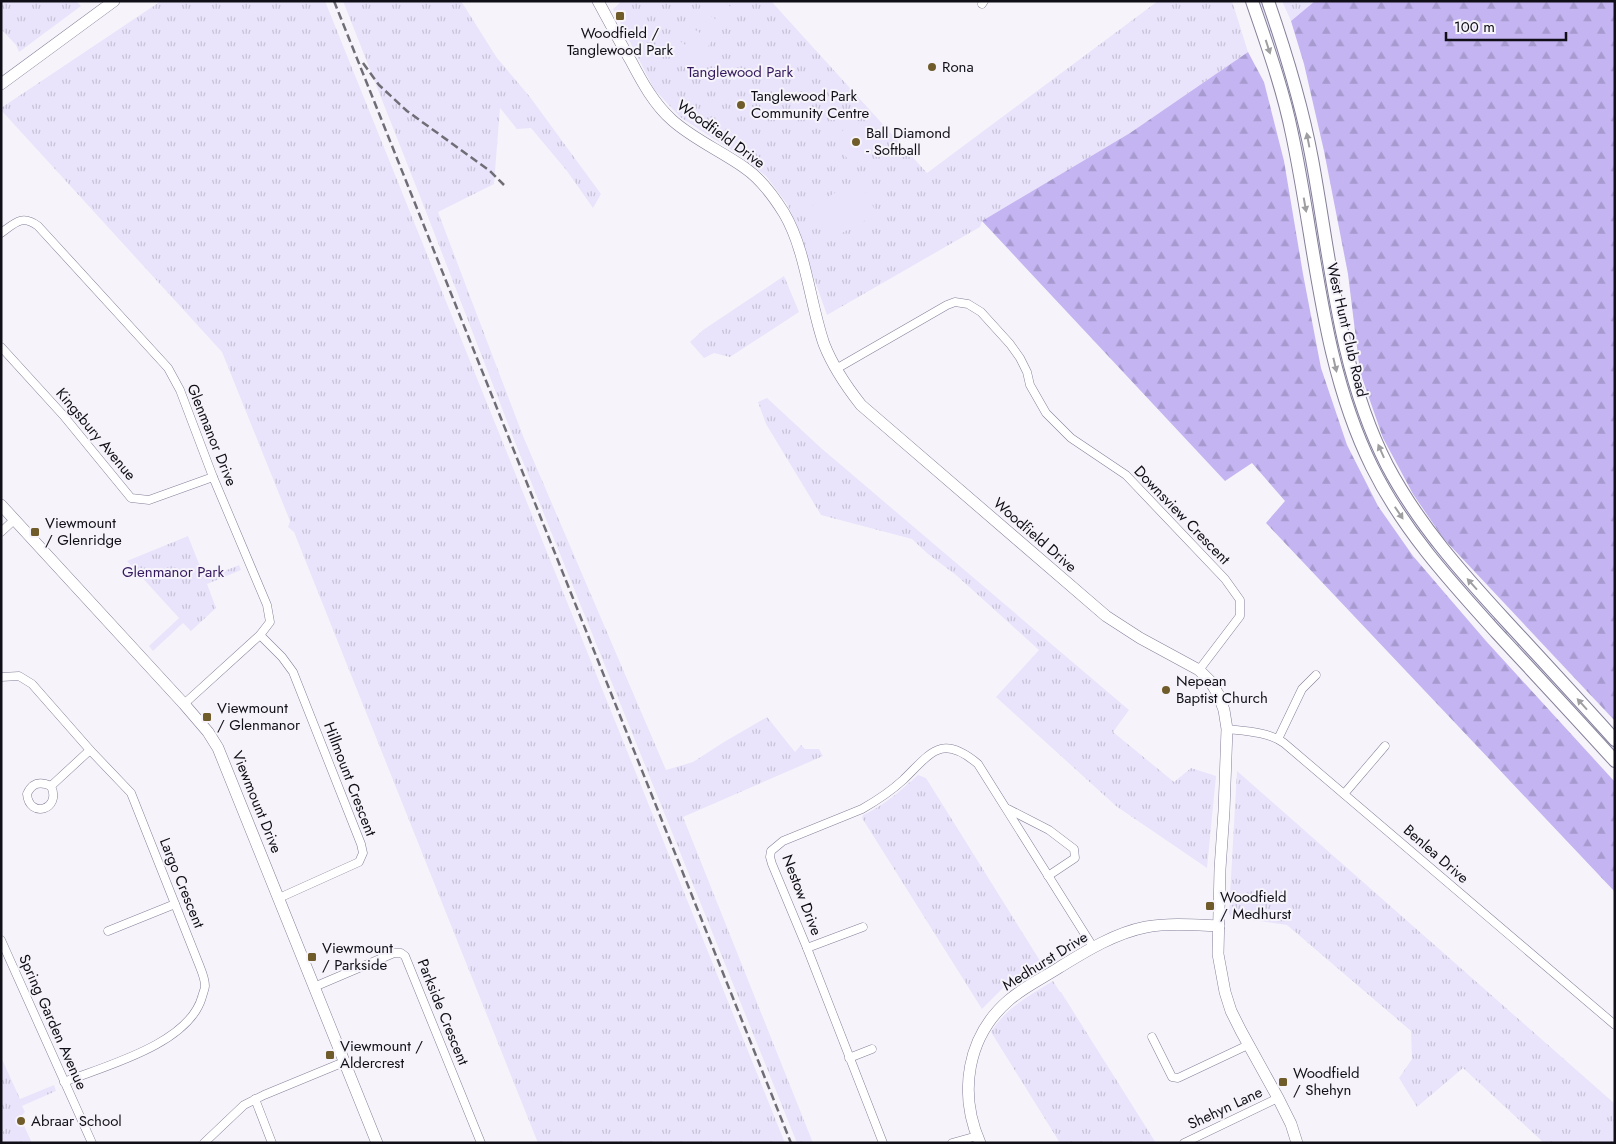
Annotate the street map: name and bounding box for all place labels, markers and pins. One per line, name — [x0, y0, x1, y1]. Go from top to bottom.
marker: Woodfield / Tanglewood Park — [614, 10, 626, 22]
place label: Woodfield / Tanglewood Park — [567, 22, 673, 61]
place label: Rona — [942, 56, 974, 78]
marker: Rona — [926, 61, 938, 73]
place label: Tanglewood Park Community Centre — [751, 85, 870, 124]
marker: Tanglewood Park Community Centre — [735, 99, 747, 111]
place label: Ball Diamond - Softball — [866, 122, 951, 161]
marker: Ball Diamond - Softball — [850, 136, 862, 148]
place label: Viewmount / Glenridge — [45, 512, 122, 551]
marker: Viewmount / Glenridge — [29, 526, 41, 538]
place label: Nepean Baptist Church — [1176, 670, 1268, 709]
marker: Nepean Baptist Church — [1160, 684, 1172, 696]
place label: Viewmount / Glenmanor — [217, 697, 301, 736]
marker: Viewmount / Glenmanor — [201, 711, 213, 723]
place label: Woodfield / Medhurst — [1220, 886, 1292, 925]
marker: Woodfield / Medhurst — [1204, 900, 1216, 912]
place label: Viewmount / Parkside — [322, 937, 393, 976]
marker: Viewmount / Parkside — [306, 951, 318, 963]
place label: Viewmount / Aldercrest — [340, 1035, 423, 1074]
marker: Viewmount / Aldercrest — [324, 1049, 336, 1061]
place label: Woodfield / Shehyn — [1293, 1062, 1360, 1101]
marker: Woodfield / Shehyn — [1277, 1076, 1289, 1088]
place label: Abraar School — [31, 1110, 122, 1132]
marker: Abraar School — [15, 1115, 27, 1127]

